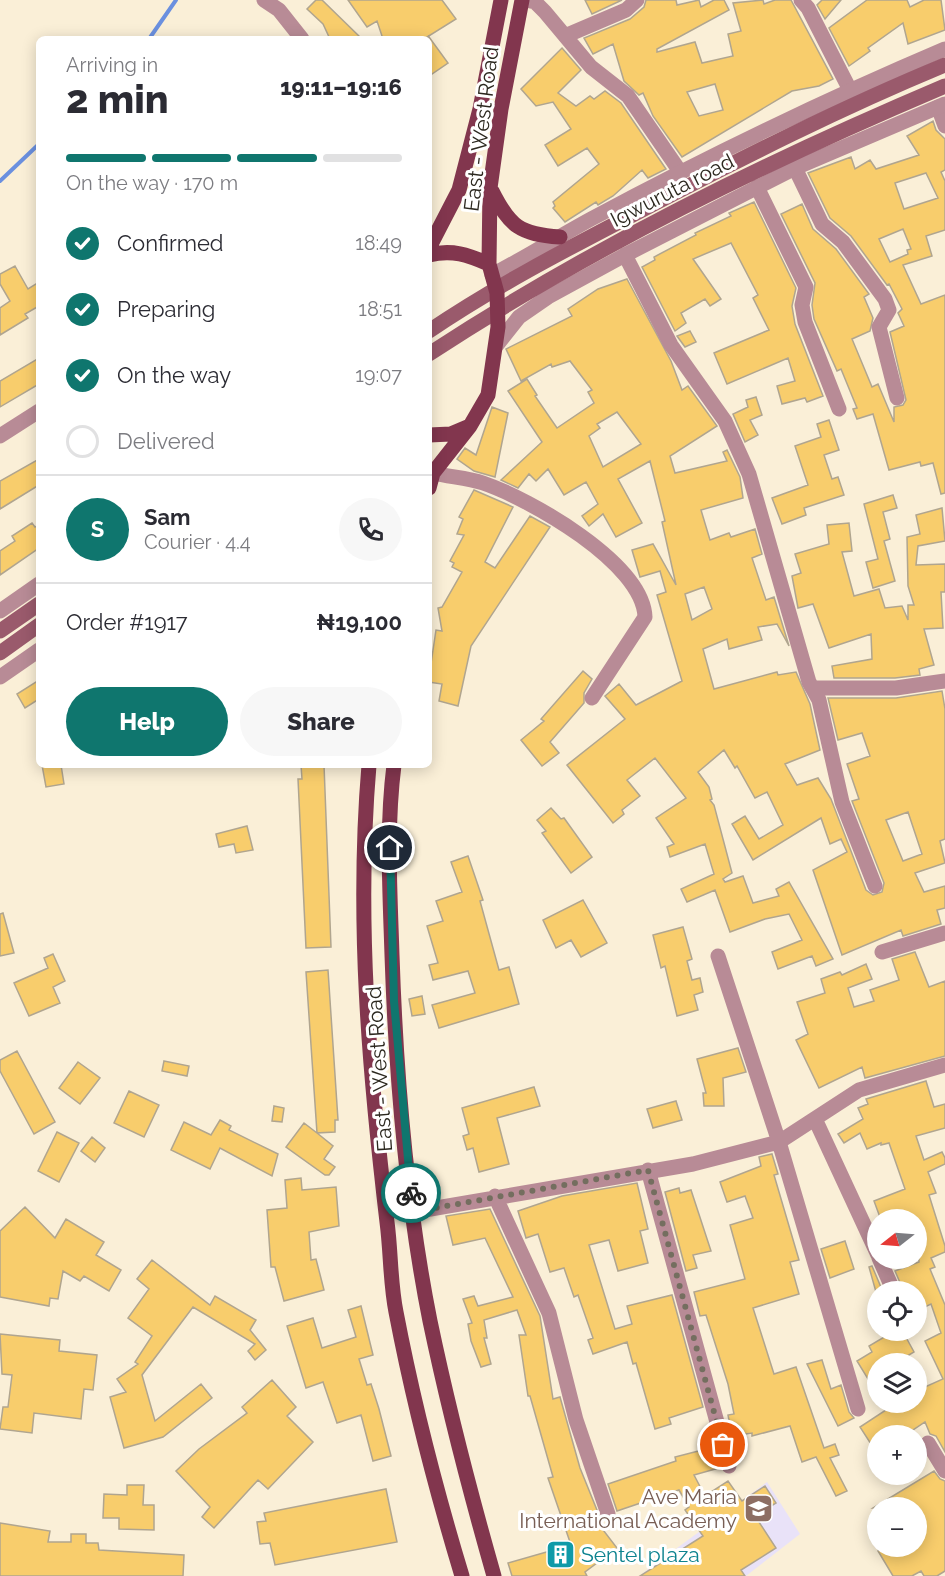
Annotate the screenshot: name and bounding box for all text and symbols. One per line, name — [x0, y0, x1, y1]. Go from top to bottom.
street label: East - West Road — [458, 45, 504, 213]
text: Arriving in — [66, 53, 158, 77]
text: 19:11–19:16 — [280, 74, 402, 100]
text: 2 min — [66, 76, 169, 122]
street label: Igwuruta road — [606, 148, 738, 232]
text: On the way · 170 m — [66, 171, 238, 195]
icon: check — [66, 227, 99, 260]
text: Confirmed — [117, 230, 224, 256]
text: 18:49 — [355, 231, 402, 255]
icon: check — [66, 293, 99, 326]
text: Preparing — [117, 296, 215, 322]
text: 18:51 — [358, 297, 402, 321]
icon: check — [66, 359, 99, 392]
text: On the way — [117, 362, 231, 388]
text: 19:07 — [355, 363, 402, 387]
text: Delivered — [117, 428, 215, 454]
button: phone — [339, 498, 402, 561]
text: Sam — [144, 504, 191, 530]
text: S — [91, 516, 104, 542]
text: Courier · 4.4 — [144, 530, 251, 554]
text: Order #1917 — [66, 609, 188, 635]
text: ₦19,100 — [316, 609, 402, 635]
button: Help — [66, 687, 228, 756]
button: Share — [240, 687, 402, 756]
pin — [364, 822, 415, 873]
icon: home — [373, 831, 406, 864]
street label: East - West Road — [361, 985, 397, 1153]
courier — [381, 1163, 441, 1223]
icon: bike — [395, 1177, 428, 1210]
north arrow — [867, 1209, 927, 1269]
map controls — [867, 1209, 927, 1557]
button: locate — [867, 1281, 927, 1341]
button: layers — [867, 1353, 927, 1413]
pin — [697, 1419, 748, 1470]
button: + — [867, 1425, 927, 1485]
icon: bag — [706, 1428, 739, 1461]
place label: Ave Maria International Academy — [519, 1484, 737, 1533]
school or university icon: Ave Maria International Academy — [742, 1492, 774, 1524]
button: − — [867, 1497, 927, 1557]
building icon: Sentel plaza — [544, 1538, 576, 1570]
place label: Sentel plaza — [581, 1542, 700, 1567]

